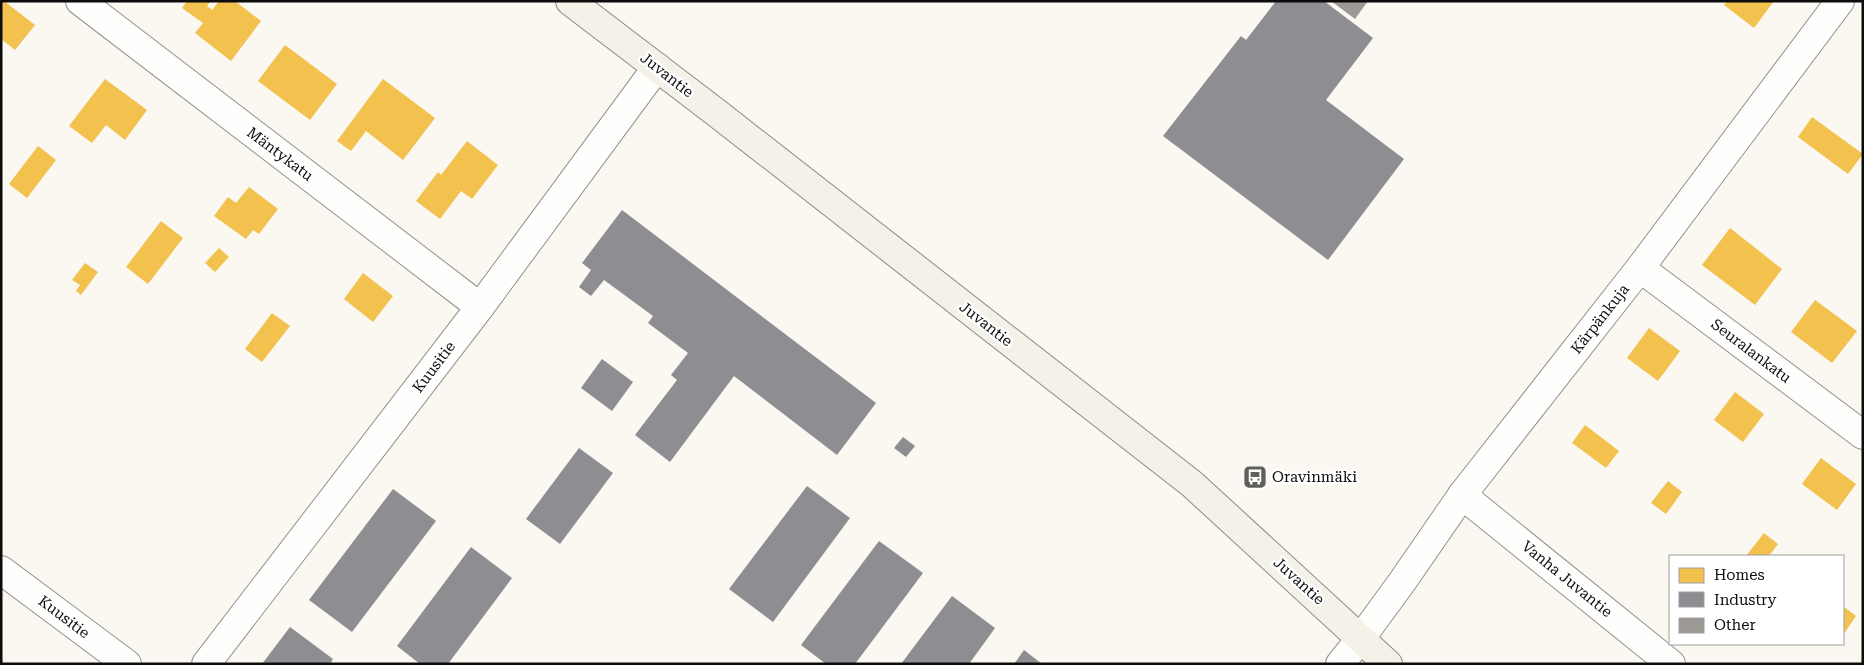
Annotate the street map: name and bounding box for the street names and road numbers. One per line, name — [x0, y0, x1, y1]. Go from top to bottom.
street label: Juvantie — [637, 49, 697, 101]
street label: Mäntykatu — [243, 123, 317, 185]
street label: Kärpänkuja — [1567, 281, 1633, 357]
street label: Juvantie — [956, 298, 1016, 350]
street label: Seuralankatu — [1707, 315, 1795, 387]
street label: Kuusitie — [409, 338, 459, 396]
street label: Vanha Juvantie — [1518, 537, 1616, 621]
street label: Juvantie — [1270, 553, 1328, 609]
street label: Kuusitie — [35, 592, 93, 642]

